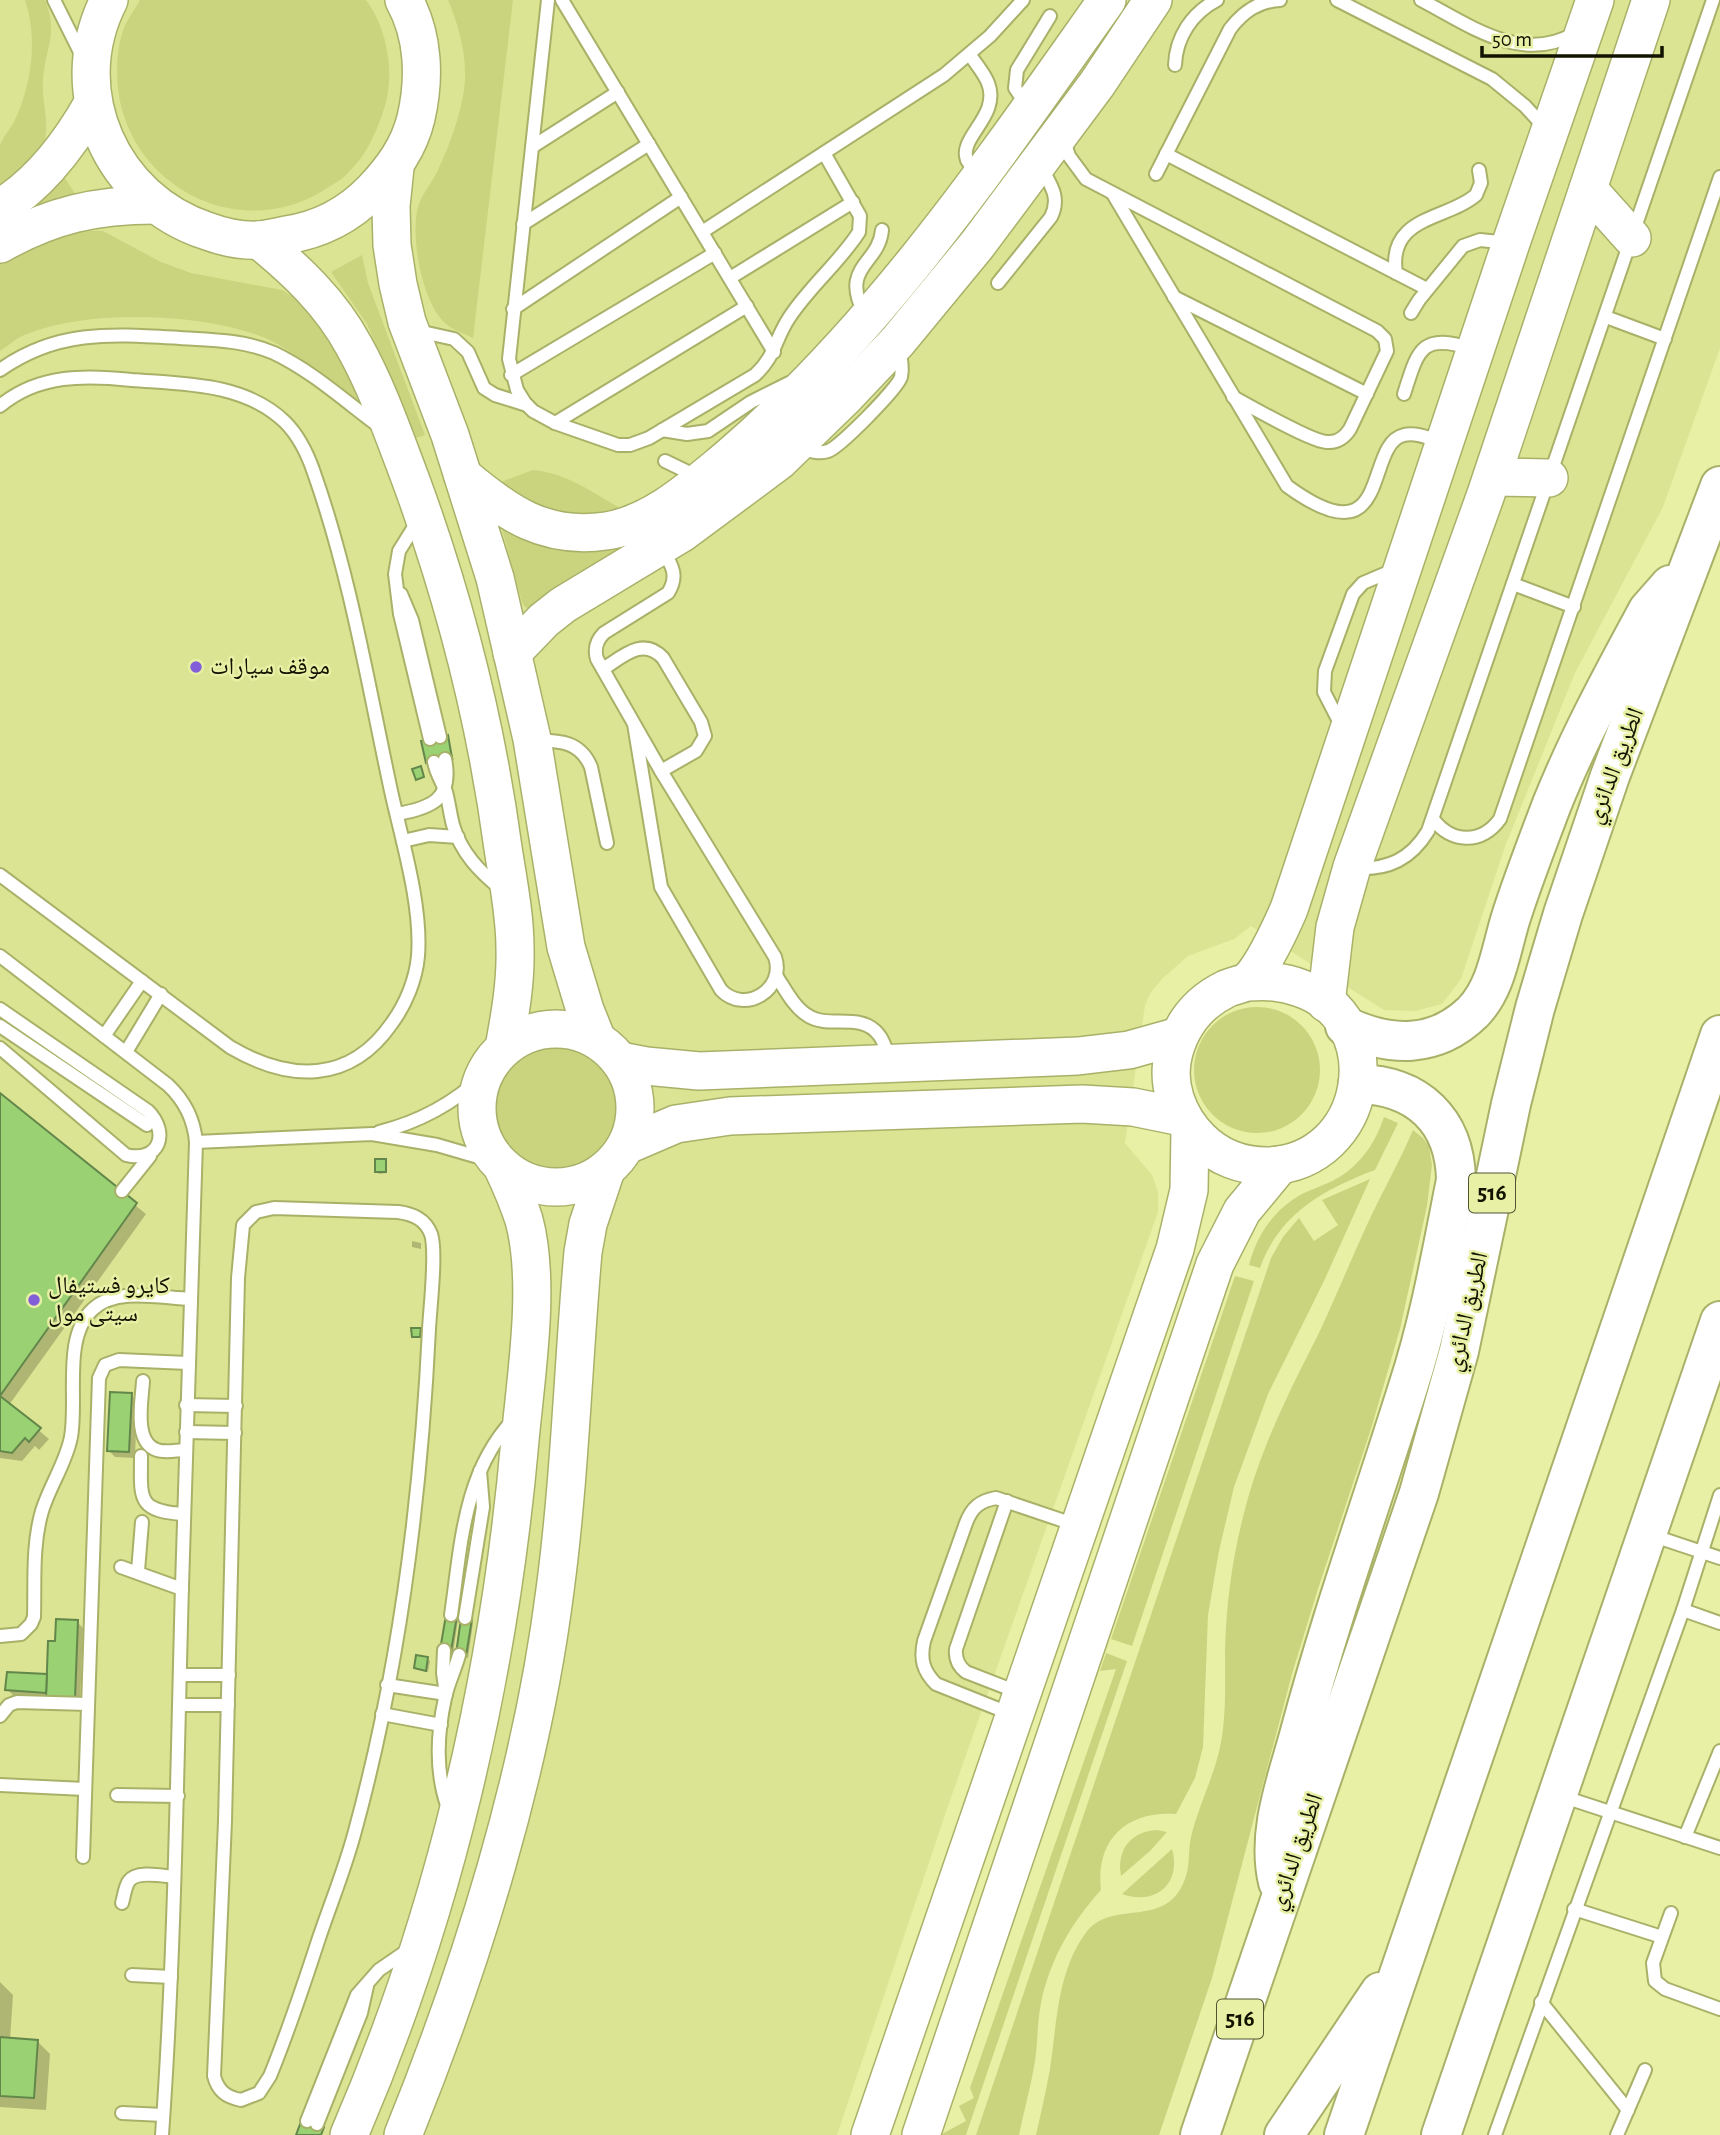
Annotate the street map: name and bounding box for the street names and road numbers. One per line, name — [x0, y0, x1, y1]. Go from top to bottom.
street label: الطريق الدائري — [1582, 705, 1654, 830]
road number: 516 — [1469, 1174, 1515, 1212]
street label: الطريق الدائري — [1442, 1250, 1498, 1376]
street label: الطريق الدائري — [1265, 1790, 1333, 1916]
road number: 516 — [1217, 2000, 1263, 2038]

